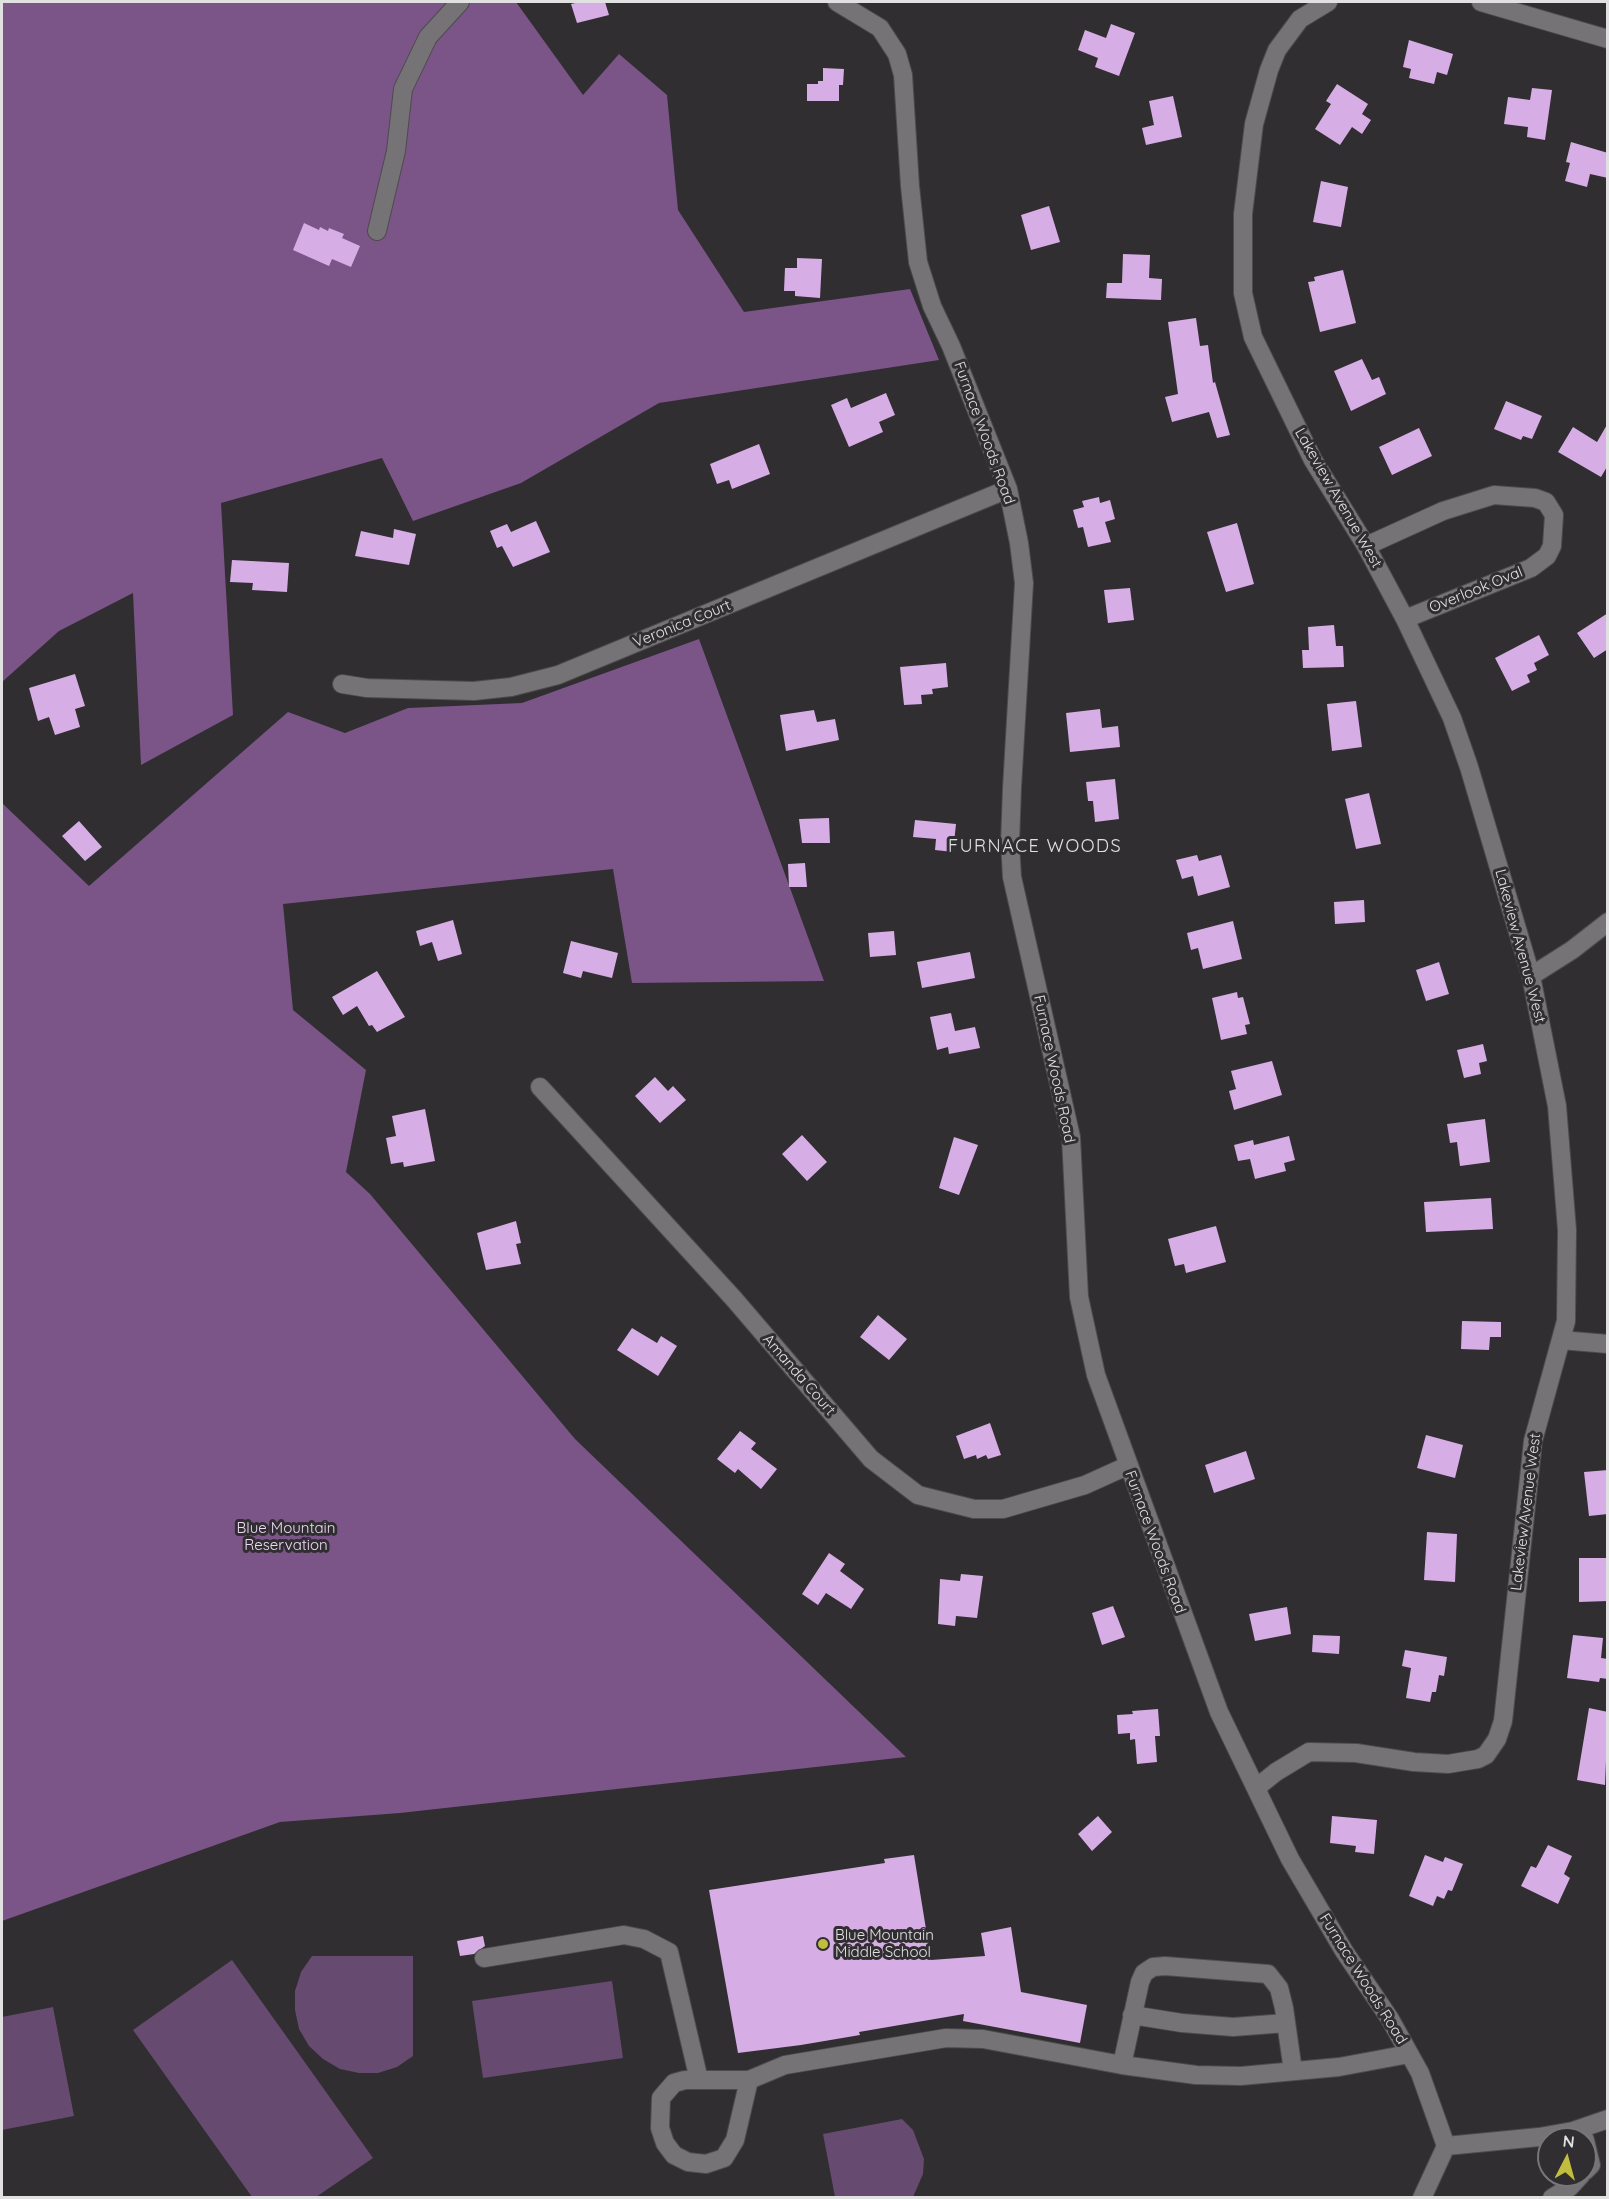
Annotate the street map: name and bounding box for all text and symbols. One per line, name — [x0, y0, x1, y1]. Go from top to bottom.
street label: Furnace Woods Road — [950, 359, 1018, 507]
street label: Lakeview Avenue West — [1291, 425, 1385, 571]
street label: Overlook Oval — [1427, 563, 1525, 617]
street label: Veronica Court — [631, 596, 733, 652]
district label: FURNACE WOODS — [948, 836, 1122, 858]
street label: Lakeview Avenue West — [1491, 867, 1549, 1025]
street label: Furnace Woods Road — [1030, 994, 1078, 1144]
street label: Amanda Court — [759, 1331, 839, 1419]
street label: Lakeview Avenue West — [1507, 1432, 1545, 1592]
street label: Furnace Woods Road — [1121, 1468, 1189, 1616]
park label: Blue Mountain Reservation — [237, 1519, 335, 1554]
street label: Furnace Woods Road — [1315, 1910, 1411, 2048]
place label: Blue Mountain Middle School — [835, 1926, 934, 1961]
marker: Blue Mountain Middle School — [816, 1937, 830, 1951]
north arrow — [1537, 2127, 1597, 2187]
text: N — [1562, 2131, 1576, 2152]

